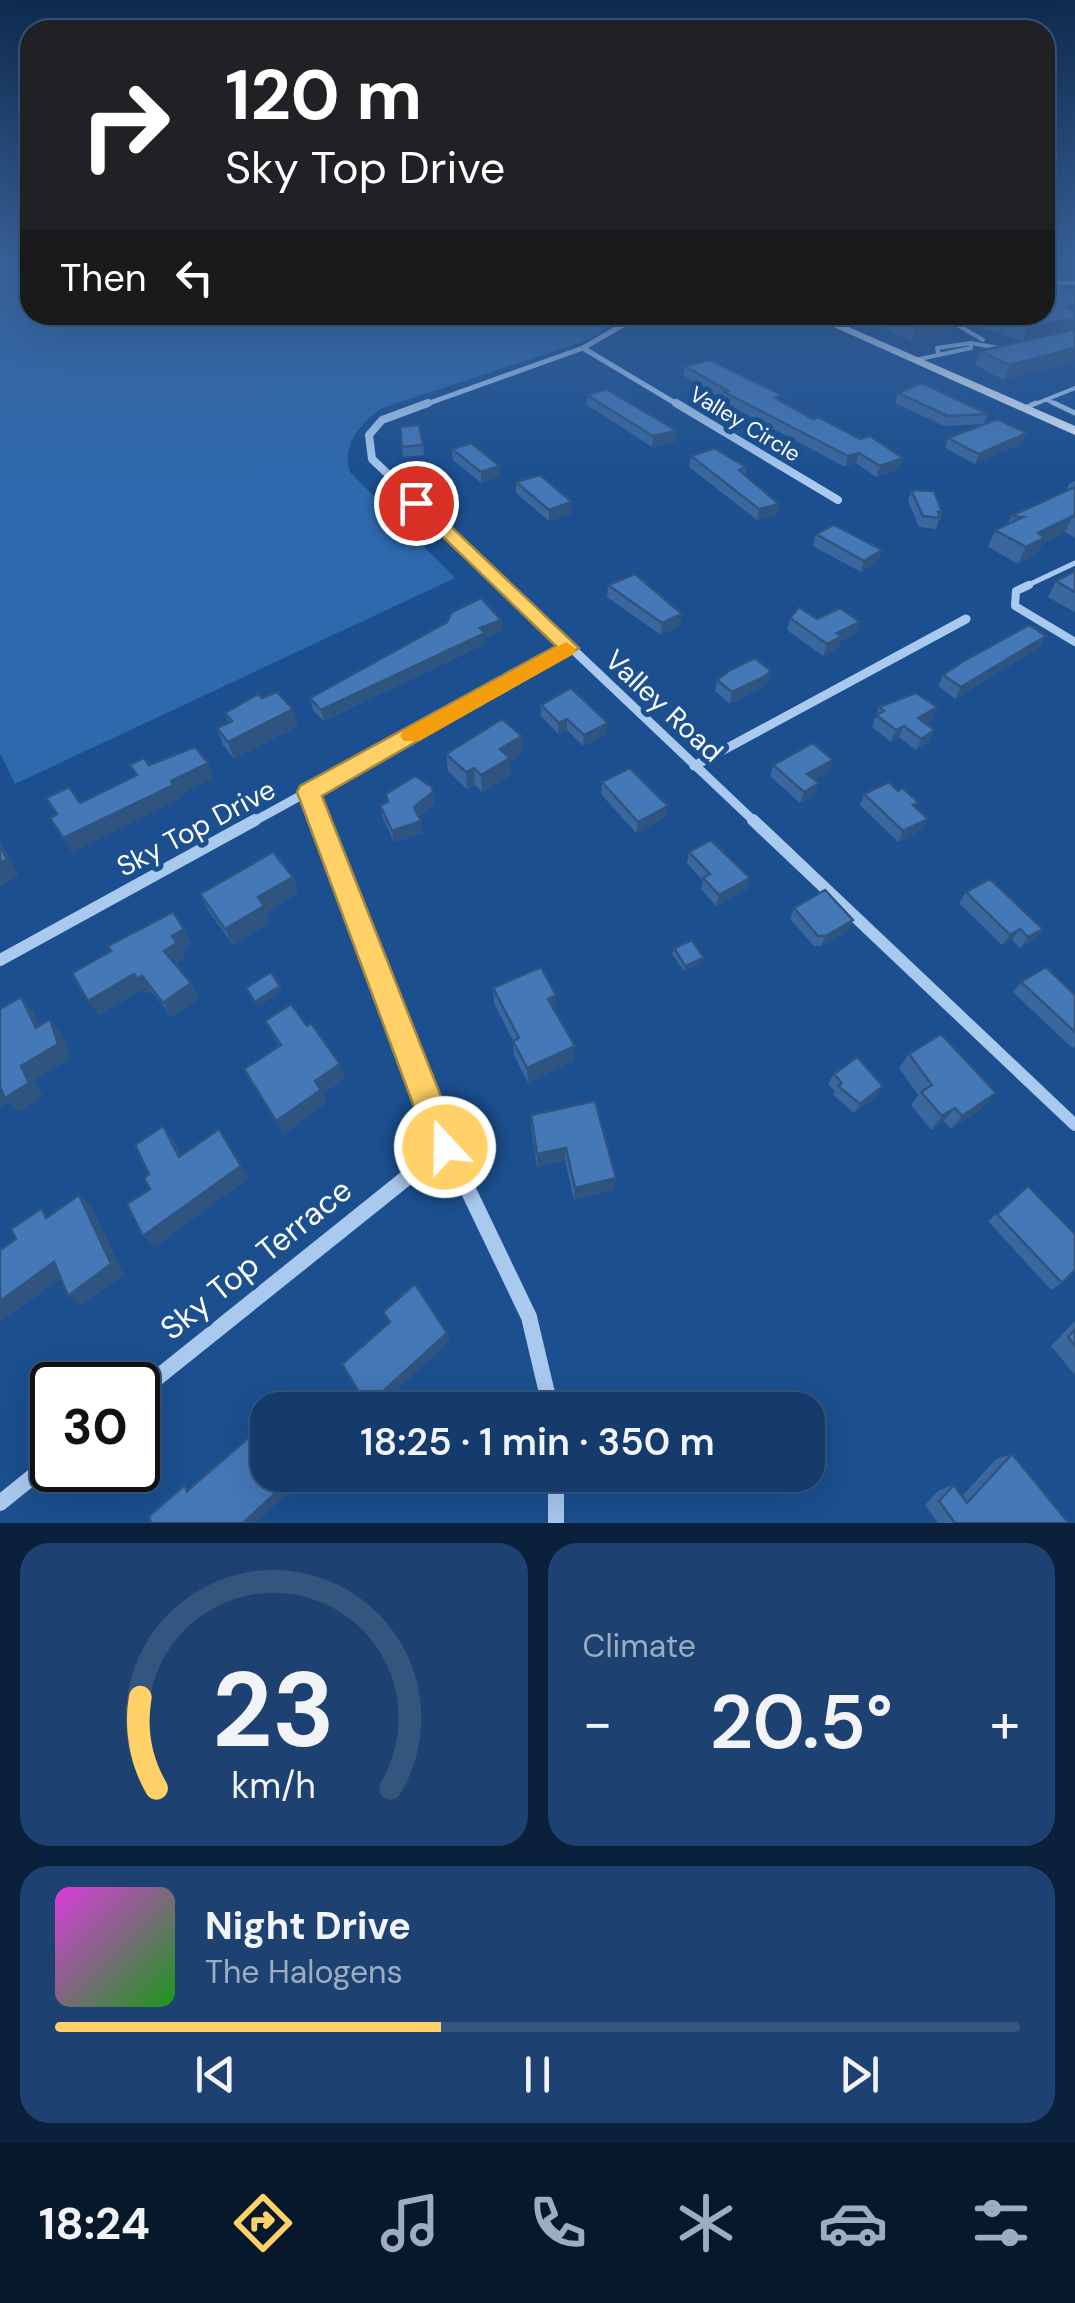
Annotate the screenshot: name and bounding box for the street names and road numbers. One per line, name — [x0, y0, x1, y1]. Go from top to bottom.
street label: Valley Circle — [684, 380, 806, 468]
street label: Valley Road — [597, 642, 731, 770]
street label: Sky Top Drive — [110, 771, 282, 885]
street label: Sky Top Terrace — [152, 1169, 360, 1349]

